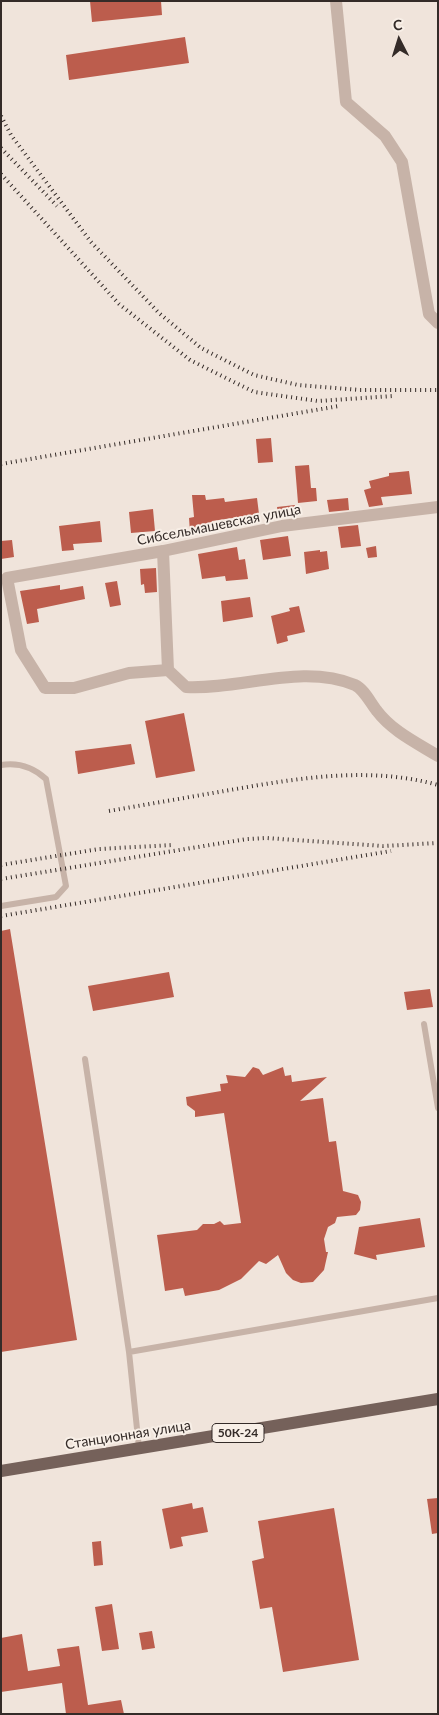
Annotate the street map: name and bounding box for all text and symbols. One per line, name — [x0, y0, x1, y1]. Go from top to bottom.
north arrow — [374, 15, 424, 65]
text: С — [392, 16, 403, 33]
street label: Сибсельмашевская улица — [136, 501, 302, 549]
street label: Станционная улица — [64, 1417, 192, 1453]
road number: 50К-24 — [212, 1424, 264, 1442]

